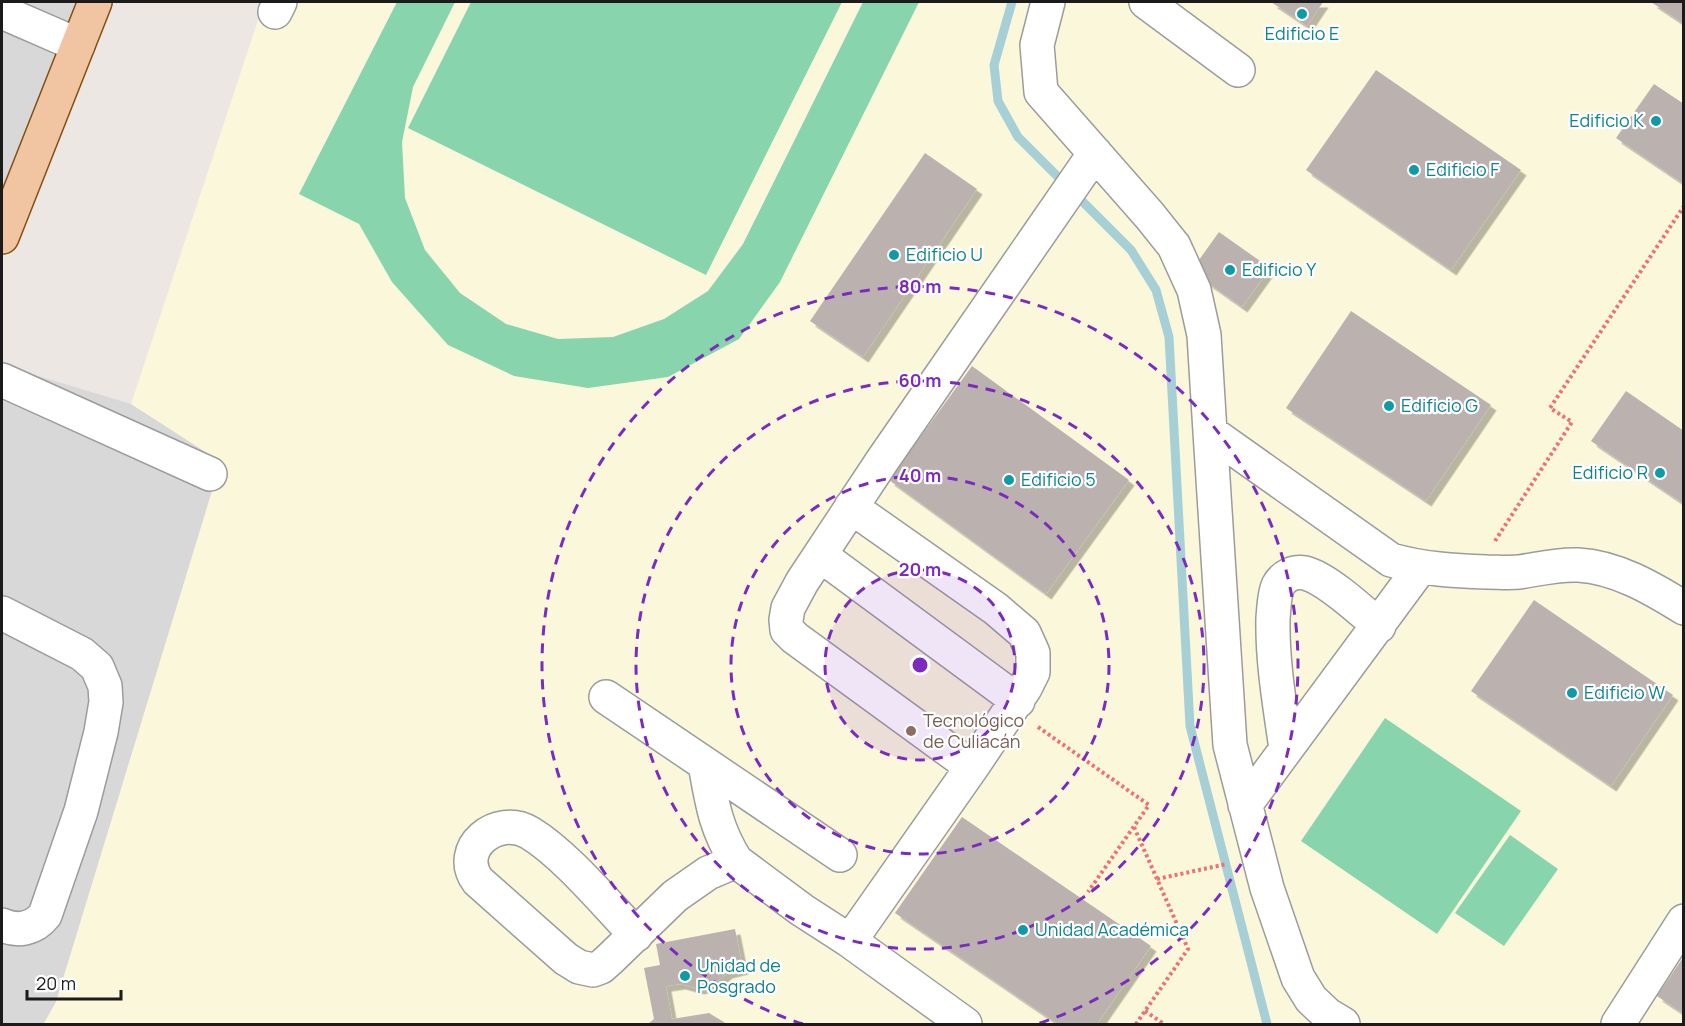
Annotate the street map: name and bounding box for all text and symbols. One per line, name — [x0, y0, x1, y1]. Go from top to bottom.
marker: Edificio E — [1295, 7, 1309, 21]
place label: Edificio E — [1265, 21, 1339, 45]
place label: Edificio K — [1569, 108, 1644, 132]
marker: Edificio K — [1649, 114, 1663, 128]
place label: Edificio F — [1426, 157, 1499, 181]
marker: Edificio F — [1407, 163, 1421, 177]
place label: Edificio U — [906, 242, 983, 266]
marker: Edificio U — [887, 248, 901, 262]
place label: Edificio Y — [1242, 257, 1317, 281]
marker: Edificio Y — [1223, 263, 1237, 277]
text: 80 m — [899, 274, 941, 298]
text: 60 m — [899, 368, 941, 392]
place label: Edificio G — [1401, 393, 1478, 417]
marker: Edificio G — [1382, 399, 1396, 413]
place label: Edificio R — [1573, 460, 1648, 484]
text: 40 m — [899, 463, 941, 487]
marker: Edificio R — [1653, 466, 1667, 480]
place label: Edificio 5 — [1021, 467, 1096, 491]
marker: Edificio 5 — [1002, 473, 1016, 487]
text: 20 m — [899, 557, 941, 581]
centre of rings — [910, 655, 930, 675]
place label: Edificio W — [1584, 680, 1665, 704]
marker: Edificio W — [1565, 686, 1579, 700]
place label: Tecnológico de Culiacán — [923, 708, 1024, 753]
marker: Tecnológico de Culiacán — [904, 724, 918, 738]
place label: Unidad Académica — [1035, 917, 1189, 941]
marker: Unidad Académica — [1016, 923, 1030, 937]
place label: Unidad de Posgrado — [697, 953, 781, 998]
scale bar — [27, 963, 122, 1001]
marker: Unidad de Posgrado — [678, 969, 692, 983]
text: 20 m — [36, 971, 76, 995]

